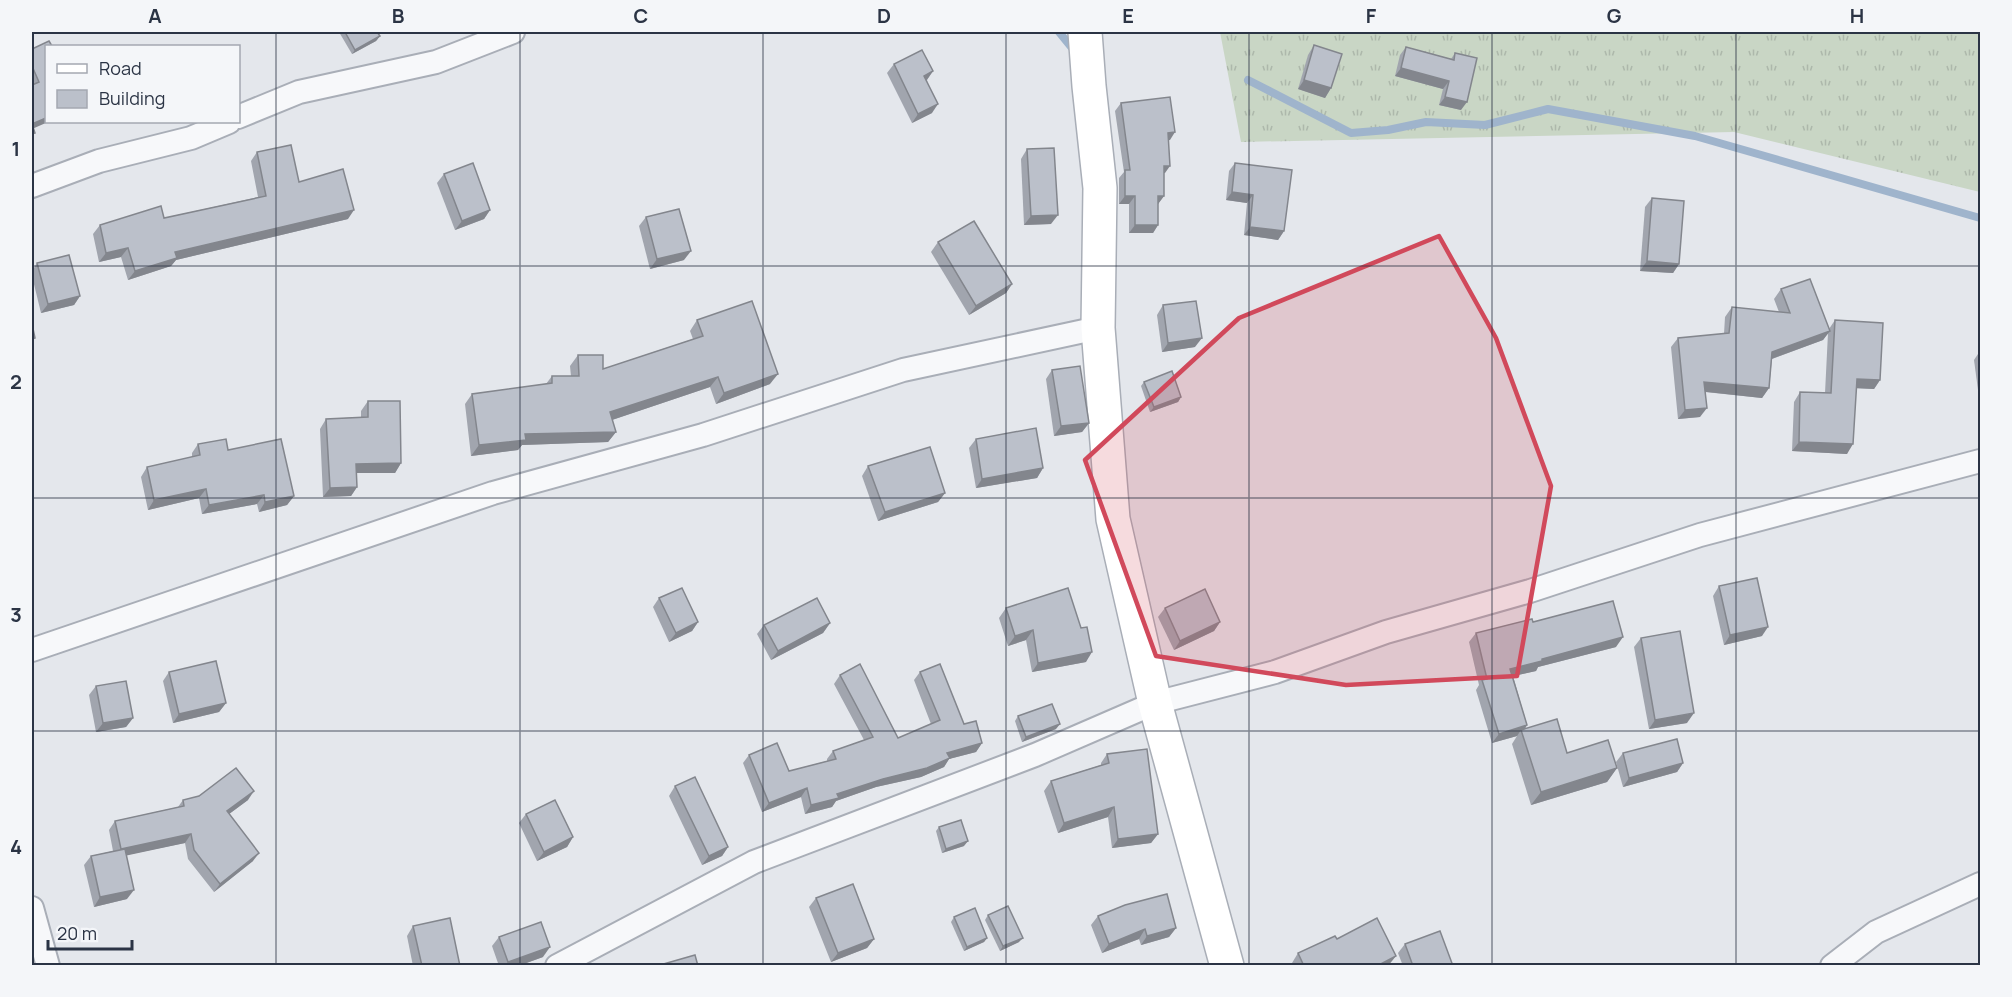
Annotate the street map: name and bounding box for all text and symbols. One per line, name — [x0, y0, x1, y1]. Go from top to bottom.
text: A — [148, 2, 162, 29]
text: B — [392, 2, 405, 29]
text: C — [634, 2, 648, 29]
text: D — [877, 2, 891, 29]
text: E — [1122, 2, 1134, 29]
text: F — [1366, 2, 1377, 29]
text: G — [1607, 2, 1622, 29]
text: H — [1850, 2, 1864, 29]
legend — [45, 45, 240, 123]
text: Road — [99, 56, 142, 80]
text: Building — [99, 86, 165, 110]
text: 1 — [12, 135, 20, 162]
text: 2 — [10, 368, 22, 395]
text: 3 — [10, 601, 22, 628]
text: 4 — [10, 833, 22, 860]
scale bar — [48, 913, 132, 951]
text: 20 m — [57, 921, 97, 945]

